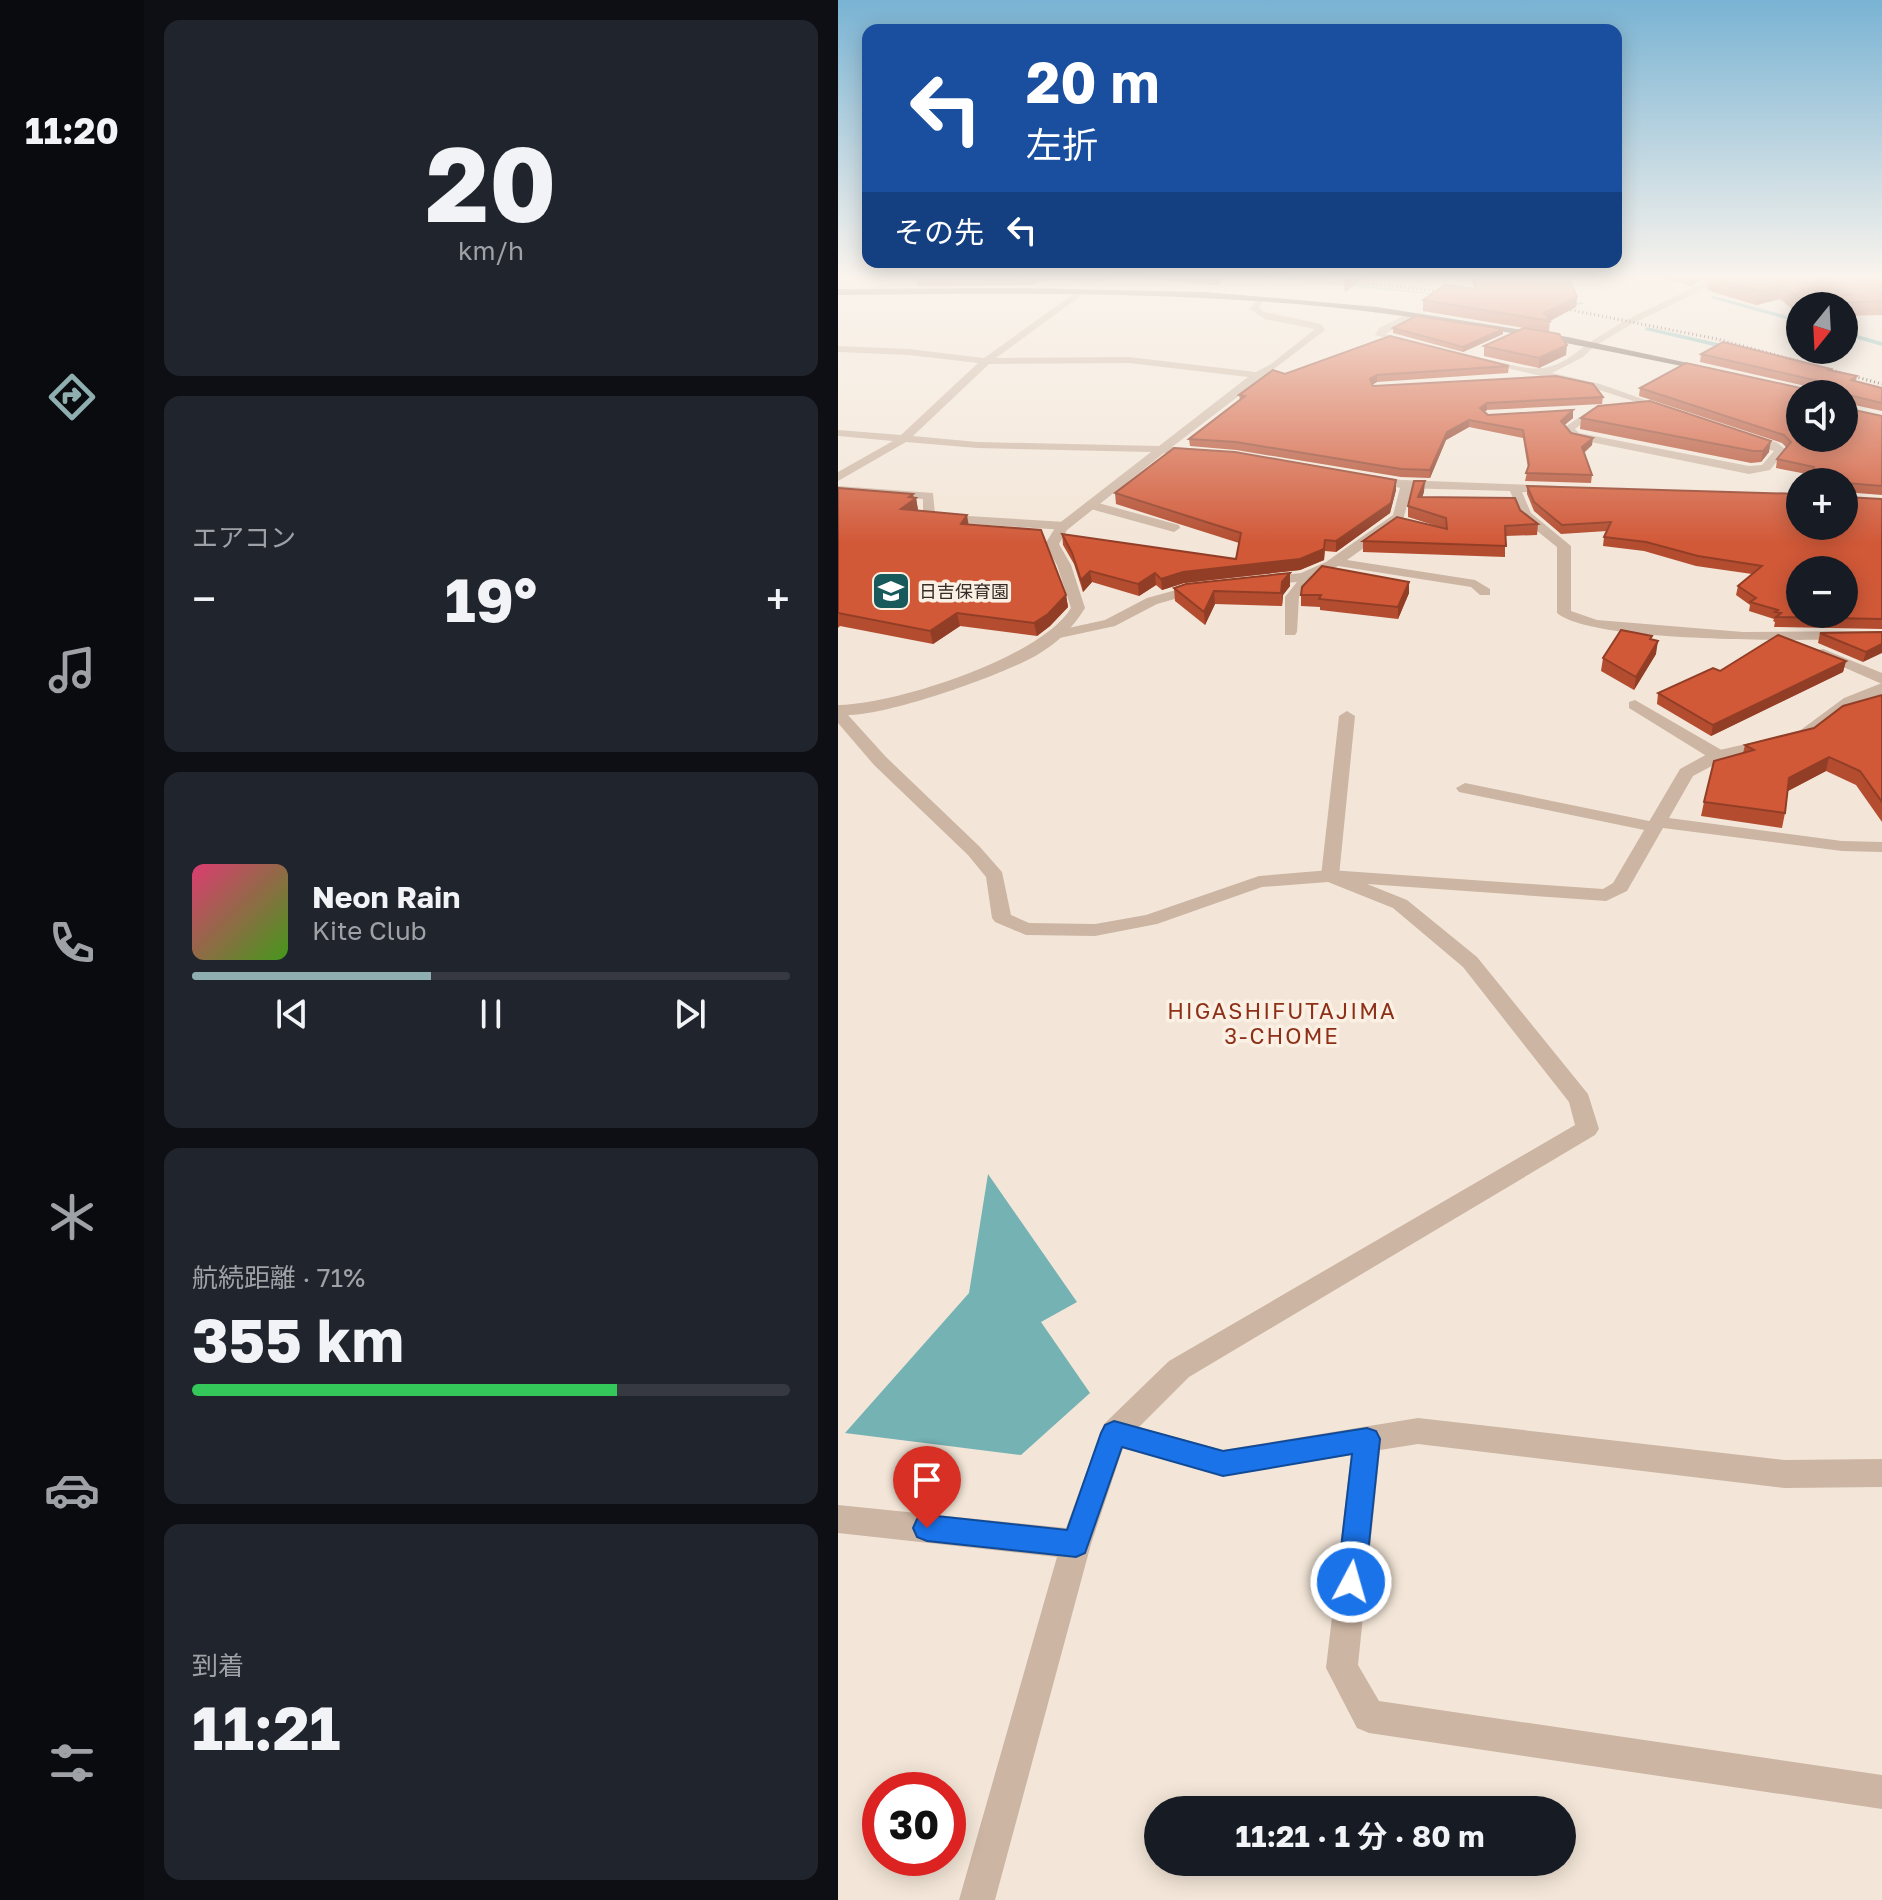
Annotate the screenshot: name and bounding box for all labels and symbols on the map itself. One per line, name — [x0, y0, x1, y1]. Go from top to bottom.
north arrow — [1786, 292, 1858, 364]
school or university icon: 日吉保育園 — [870, 570, 912, 612]
place label: 日吉保育園 — [919, 580, 1009, 602]
district label: HIGASHIFUTAJIMA 3-CHOME — [1167, 997, 1397, 1049]
pin — [893, 1446, 961, 1528]
position arrow — [1309, 1540, 1393, 1624]
speed limit sign: 30 — [862, 1772, 966, 1876]

